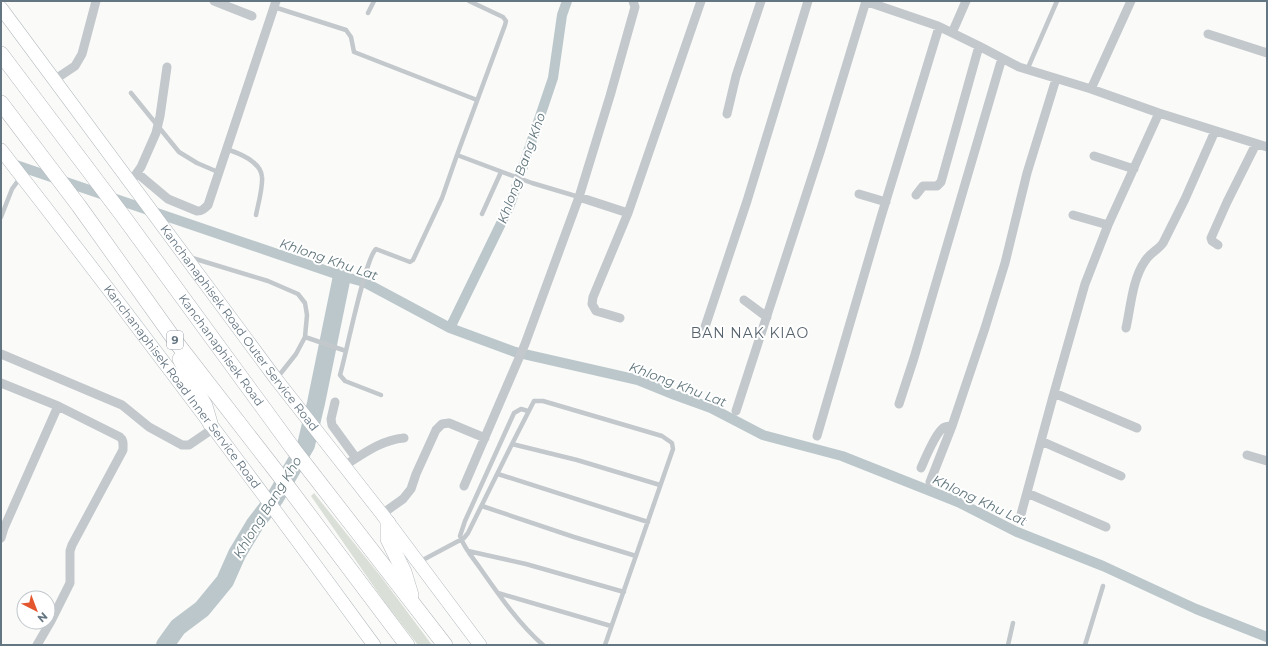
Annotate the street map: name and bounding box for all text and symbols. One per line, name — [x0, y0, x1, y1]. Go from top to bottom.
water label: Khlong Bang Kho — [494, 110, 548, 226]
street label: Kanchanaphisek Road Outer Service Road — [158, 221, 322, 433]
water label: Khlong Khu Lat — [278, 235, 381, 283]
street label: Kanchanaphisek Road Inner Service Road — [101, 282, 264, 491]
street label: Kanchanaphisek Road — [176, 292, 266, 410]
district label: BAN NAK KIAO — [691, 324, 809, 342]
road number: 9 — [167, 331, 183, 349]
water label: Khlong Khu Lat — [627, 358, 729, 410]
water label: Khlong Bang Kho — [229, 453, 305, 561]
water label: Khlong Khu Lat — [930, 471, 1031, 529]
north arrow — [16, 590, 56, 630]
text: N — [35, 609, 51, 626]

